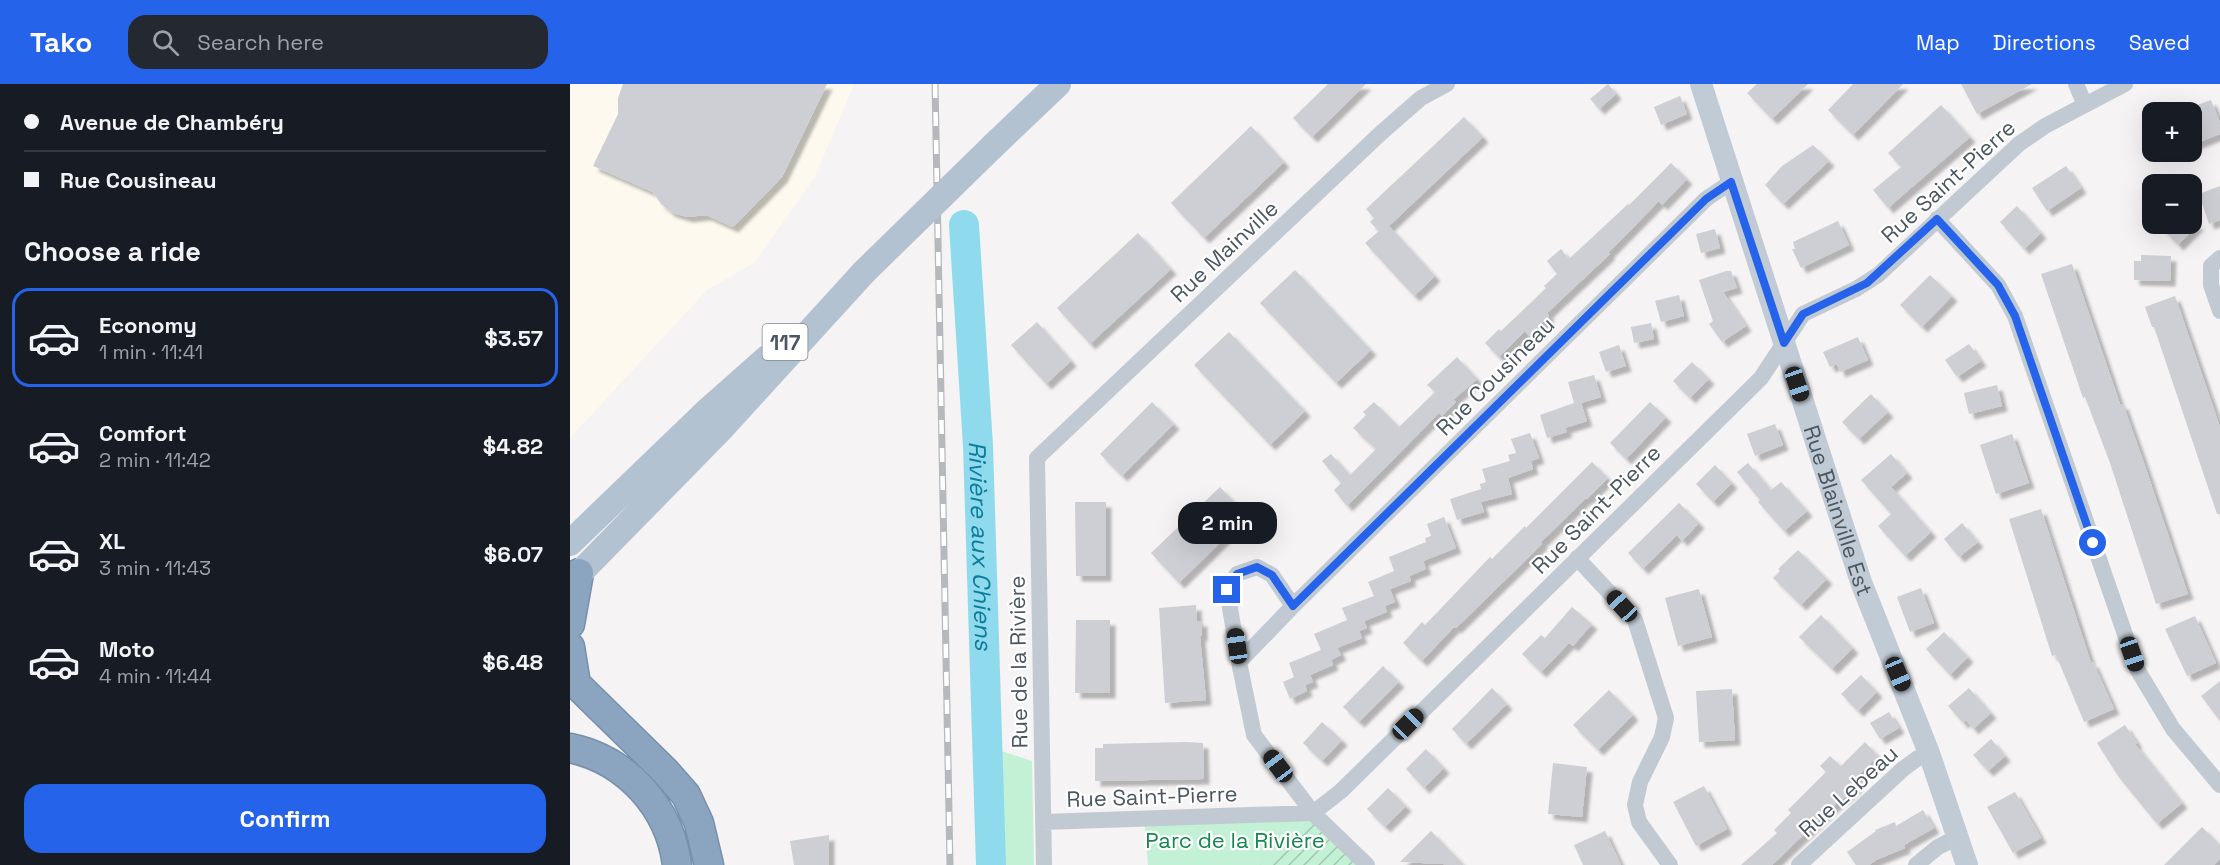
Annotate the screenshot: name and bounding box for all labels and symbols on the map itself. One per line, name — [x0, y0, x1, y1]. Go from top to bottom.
street label: Rue Saint-Pierre — [1875, 113, 2021, 249]
street label: Rue Mainville — [1164, 194, 1284, 308]
street label: Rue Cousineau — [1430, 311, 1560, 441]
road number: 117 — [762, 324, 808, 360]
car — [1783, 364, 1811, 404]
street label: Rue Blainville Est — [1798, 422, 1879, 600]
street label: Rue Saint-Pierre — [1526, 439, 1666, 579]
water label: Rivière aux Chiens — [962, 440, 1000, 652]
callout: 2 min — [1178, 503, 1276, 545]
route start — [2079, 529, 2106, 556]
street label: Rue de la Rivière — [1002, 575, 1034, 749]
route end — [1213, 576, 1240, 603]
car — [1603, 587, 1641, 625]
car — [1226, 627, 1248, 665]
car — [2118, 634, 2146, 674]
car — [1883, 654, 1913, 694]
car — [1389, 705, 1427, 743]
street label: Rue Lebeau — [1793, 739, 1903, 843]
car — [1260, 746, 1296, 786]
street label: Rue Saint-Pierre — [1066, 779, 1238, 813]
park label: Parc de la Rivière — [1145, 826, 1325, 854]

